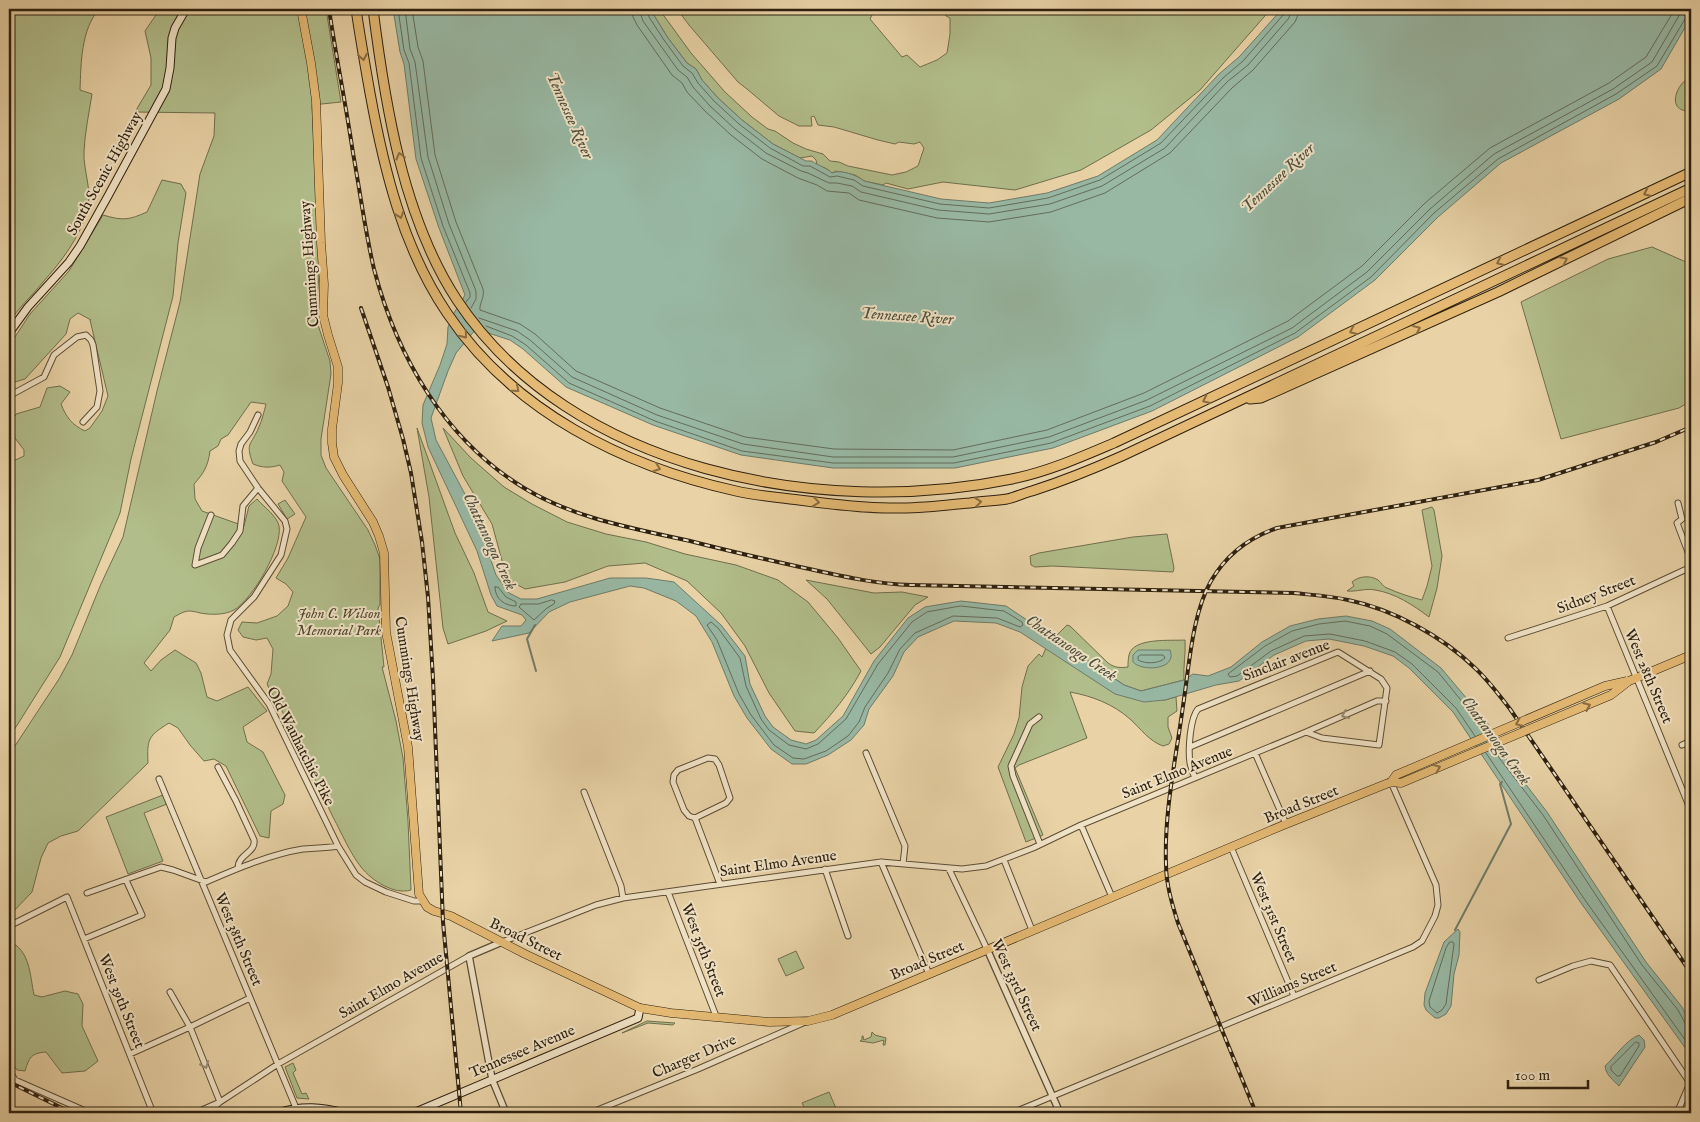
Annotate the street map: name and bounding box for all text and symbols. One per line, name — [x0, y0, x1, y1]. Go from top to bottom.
one-way arrow — [358, 53, 368, 61]
water label: Tennessee River — [541, 69, 598, 164]
street label: South Scenic Highway — [62, 107, 147, 239]
water label: Tennessee River — [1237, 138, 1320, 218]
one-way arrow — [395, 152, 406, 161]
one-way arrow — [1643, 187, 1652, 197]
street label: Cummings Highway — [296, 199, 323, 328]
one-way arrow — [394, 210, 404, 219]
one-way arrow — [1496, 256, 1505, 266]
one-way arrow — [1559, 256, 1568, 266]
water label: Tennessee River — [860, 304, 956, 330]
one-way arrow — [1349, 325, 1358, 335]
one-way arrow — [1412, 325, 1421, 335]
one-way arrow — [458, 329, 466, 338]
one-way arrow — [511, 384, 520, 393]
one-way arrow — [1202, 394, 1211, 404]
one-way arrow — [653, 462, 661, 472]
water label: Chattanooga Creek — [458, 490, 521, 594]
one-way arrow — [812, 496, 820, 507]
one-way arrow — [974, 497, 982, 508]
street label: Sidney Street — [1554, 571, 1638, 618]
park label: John C. Wilson Memorial Park — [297, 604, 381, 640]
water label: Chattanooga Creek — [1022, 611, 1121, 687]
street label: Cummings Highway — [390, 615, 429, 744]
street label: West 28th Street — [1620, 626, 1677, 726]
street label: Sinclair avenue — [1240, 635, 1333, 686]
street label: Old Wauhatchie Pike — [262, 684, 339, 809]
water label: Chattanooga Creek — [1456, 693, 1535, 790]
one-way arrow — [1582, 701, 1591, 712]
one-way arrow — [1341, 709, 1350, 719]
one-way arrow — [1515, 717, 1524, 728]
street label: Saint Elmo Avenue — [1119, 742, 1235, 803]
one-way arrow — [1432, 764, 1441, 774]
street label: Broad Street — [1261, 781, 1341, 828]
street label: Saint Elmo Avenue — [718, 846, 838, 881]
street label: West 31st Street — [1246, 869, 1301, 965]
street label: West 38th Street — [210, 890, 267, 989]
street label: West 35th Street — [677, 901, 730, 1000]
street label: Broad Street — [486, 914, 565, 965]
street label: Broad Street — [887, 936, 967, 985]
street label: West 33rd Street — [987, 936, 1046, 1034]
street label: Saint Elmo Avenue — [335, 948, 447, 1023]
street label: West 39th Street — [94, 951, 149, 1051]
street label: Williams Street — [1245, 957, 1339, 1012]
street label: Tennessee Avenue — [467, 1021, 578, 1082]
street label: Charger Drive — [649, 1030, 739, 1083]
scale bar — [1508, 1057, 1588, 1089]
one-way arrow — [199, 1060, 210, 1069]
text: 100 m — [1515, 1066, 1551, 1085]

